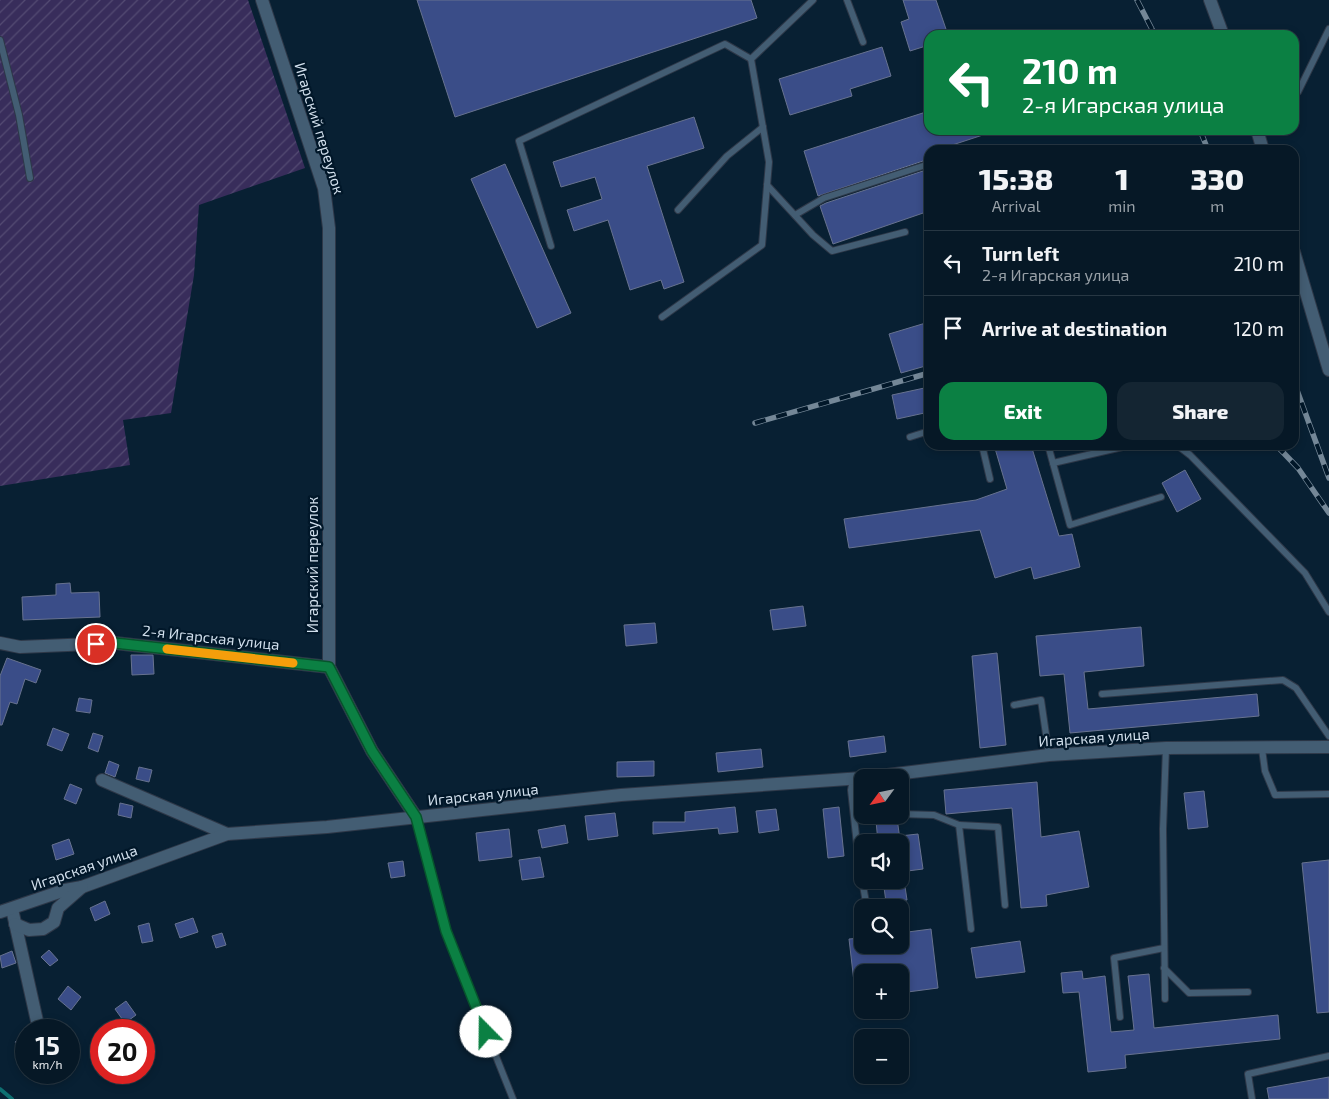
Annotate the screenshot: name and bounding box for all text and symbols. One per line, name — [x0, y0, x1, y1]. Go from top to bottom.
text: 210 m — [1022, 49, 1118, 91]
icon: left — [939, 50, 1004, 115]
street label: Игарский переулок — [290, 60, 349, 196]
text: 2-я Игарская улица — [1022, 91, 1225, 117]
text: 15:38 — [979, 160, 1053, 196]
text: 1 — [1115, 160, 1129, 196]
text: 330 — [1190, 160, 1244, 196]
text: Arrival — [992, 196, 1040, 215]
text: min — [1108, 196, 1136, 215]
text: m — [1210, 196, 1224, 215]
text: Turn left — [982, 242, 1059, 265]
icon: left — [939, 249, 967, 277]
text: 210 m — [1233, 252, 1284, 275]
text: 2-я Игарская улица — [982, 265, 1129, 284]
icon: arrive — [939, 314, 967, 342]
text: Arrive at destination — [982, 317, 1167, 340]
text: 120 m — [1233, 317, 1284, 340]
button: Exit — [939, 382, 1107, 440]
button: Share — [1117, 382, 1284, 440]
street label: Игарский переулок — [303, 497, 322, 633]
street label: 2-я Игарская улица — [141, 621, 281, 654]
pin — [75, 623, 117, 665]
icon: arrive — [82, 630, 110, 658]
street label: Игарская улица — [1038, 724, 1150, 751]
north arrow — [854, 769, 909, 824]
map controls — [854, 769, 909, 1084]
street label: Игарская улица — [427, 779, 539, 810]
button: sound — [854, 834, 909, 889]
street label: Игарская улица — [28, 840, 140, 895]
button: search — [854, 899, 909, 954]
button: + — [854, 964, 909, 1019]
position arrow — [459, 1005, 511, 1057]
speed limit sign: 20 — [90, 1019, 155, 1084]
button: − — [854, 1029, 909, 1084]
text: 15 — [35, 1030, 60, 1060]
text: km/h — [33, 1057, 62, 1071]

